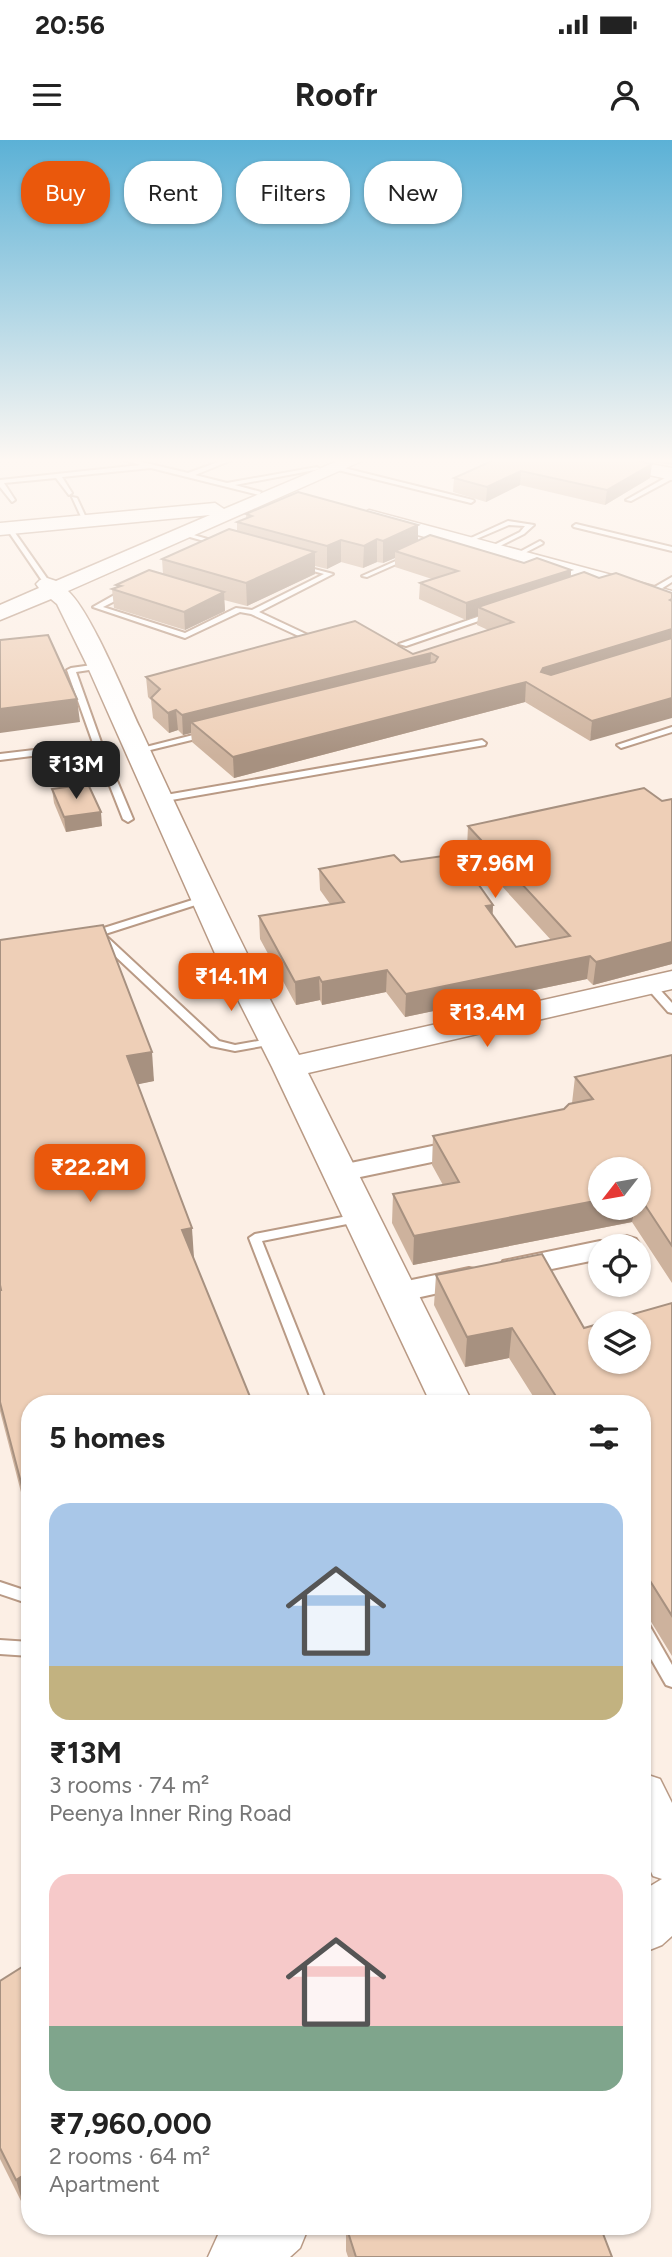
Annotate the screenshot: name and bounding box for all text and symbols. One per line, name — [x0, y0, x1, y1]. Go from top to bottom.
text: 20:56 — [35, 9, 105, 41]
icon: menu — [28, 76, 66, 114]
text: Roofr — [295, 76, 377, 114]
icon: person — [606, 76, 644, 114]
chip: Buy — [21, 161, 110, 224]
chip: Rent — [124, 161, 222, 224]
chip: Filters — [236, 161, 350, 224]
chip: New — [364, 161, 462, 224]
pin: ₹13M — [35, 742, 117, 801]
text: ₹13M — [48, 750, 104, 778]
pin: ₹7.96M — [438, 840, 552, 900]
text: ₹7.96M — [456, 849, 534, 877]
pin: ₹14.1M — [174, 954, 288, 1013]
text: ₹14.1M — [194, 962, 268, 990]
pin: ₹13.4M — [430, 990, 544, 1049]
text: ₹13.4M — [449, 998, 525, 1026]
pin: ₹22.2M — [33, 1144, 147, 1204]
text: ₹22.2M — [50, 1153, 130, 1181]
north arrow — [588, 1157, 651, 1220]
map controls — [588, 1157, 651, 1374]
button: locate — [588, 1234, 651, 1297]
button: layers — [588, 1311, 651, 1374]
icon: filters — [585, 1418, 623, 1456]
text: 5 homes — [49, 1419, 165, 1456]
icon: home — [273, 1548, 399, 1674]
text: ₹13M — [49, 1734, 122, 1771]
text: 3 rooms · 74 m² — [49, 1771, 209, 1799]
text: Peenya Inner Ring Road — [49, 1799, 292, 1827]
icon: home — [273, 1919, 399, 2045]
text: ₹7,960,000 — [49, 2105, 212, 2142]
text: 2 rooms · 64 m² — [49, 2142, 210, 2170]
text: Apartment — [49, 2170, 160, 2198]

